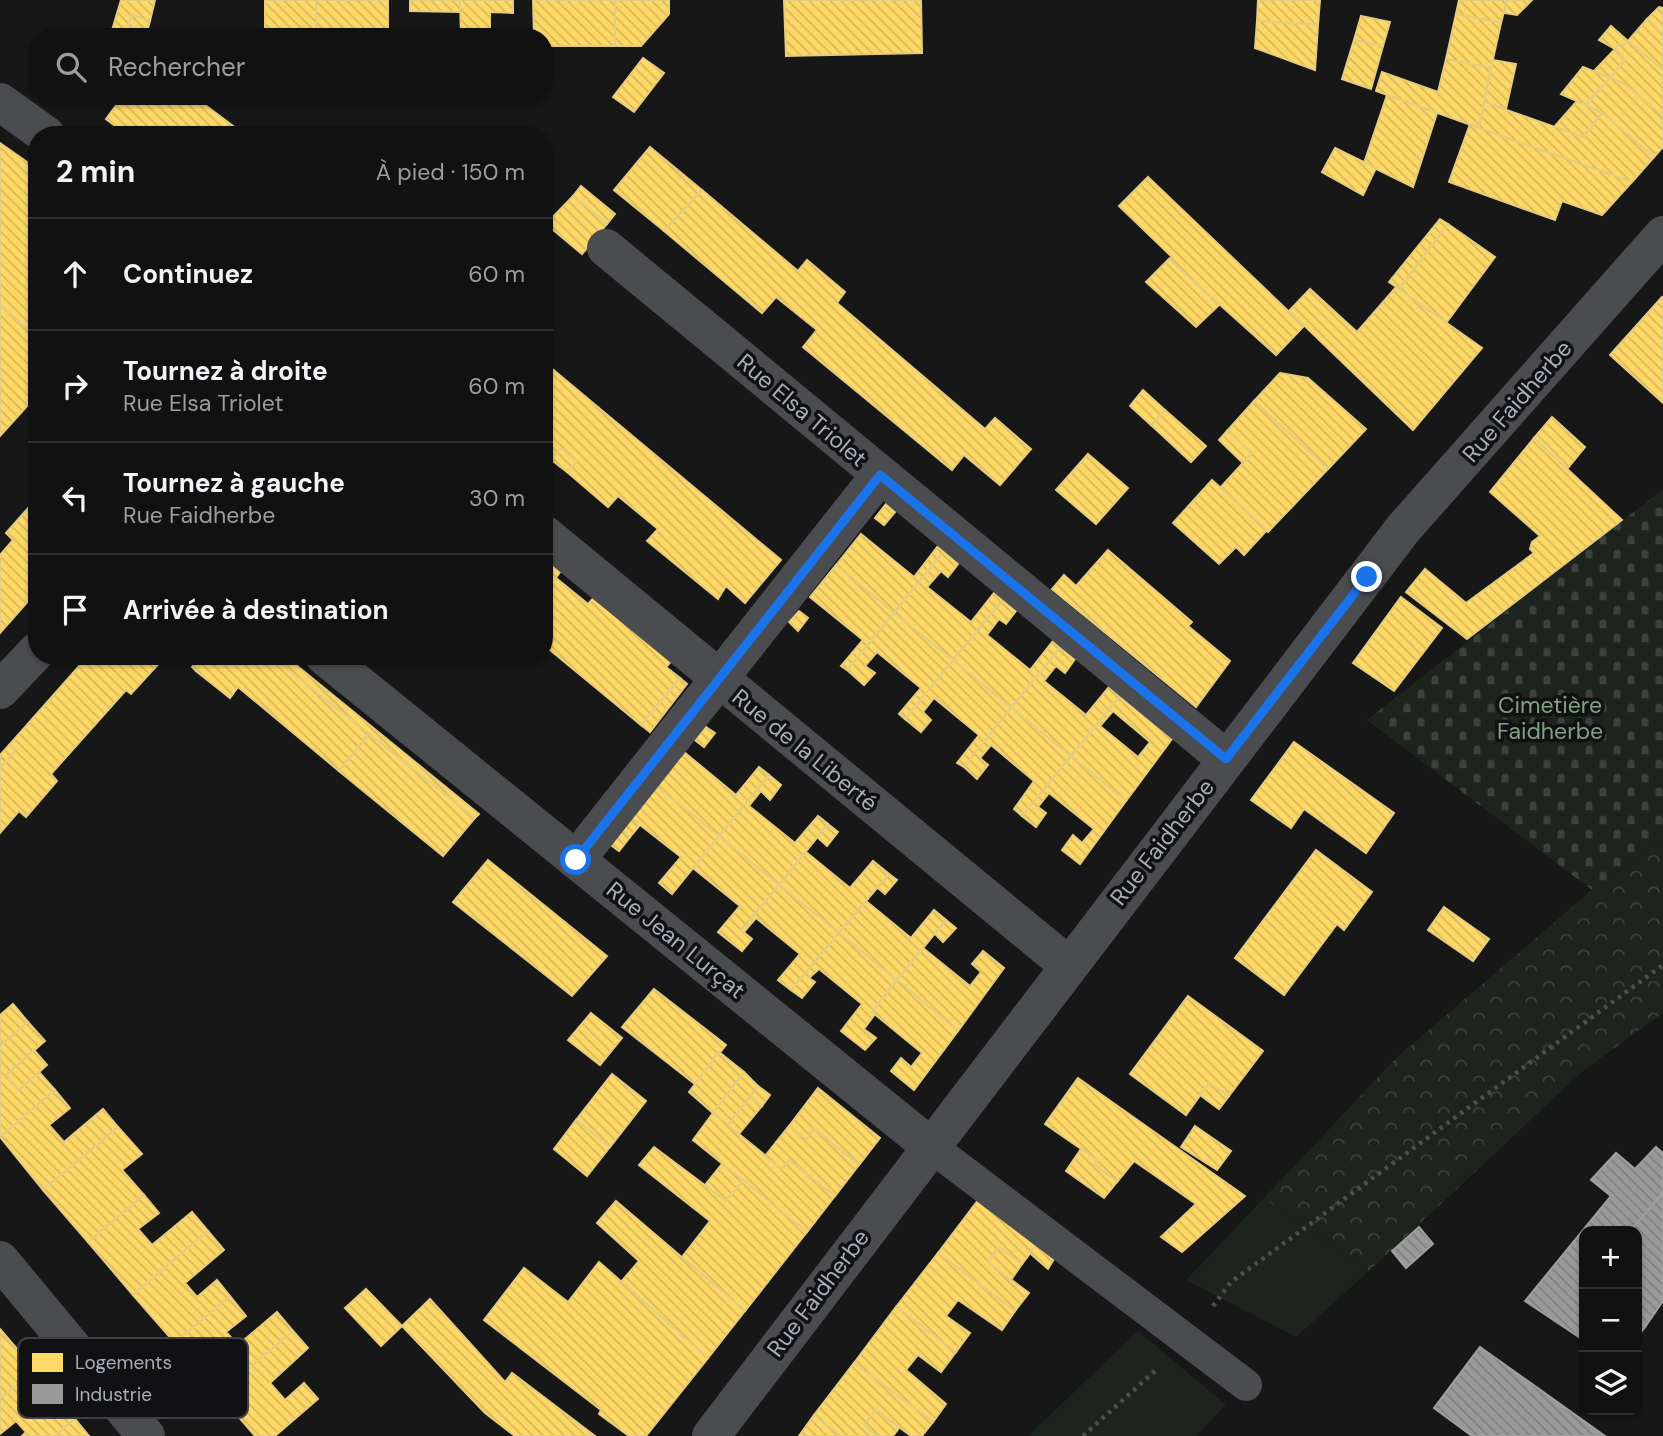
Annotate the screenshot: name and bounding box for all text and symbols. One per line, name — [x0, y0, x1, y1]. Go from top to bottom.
search box — [28, 28, 553, 105]
icon: search — [52, 48, 90, 86]
text: Rechercher — [108, 50, 245, 84]
text: 2 min — [56, 152, 135, 191]
text: À pied · 150 m — [376, 157, 525, 187]
icon: ahead — [56, 255, 94, 293]
text: Continuez — [123, 257, 253, 291]
text: 60 m — [468, 259, 525, 289]
street label: Rue Faidherbe — [1456, 334, 1578, 468]
street label: Rue Elsa Triolet — [731, 347, 873, 473]
text: Tournez à droite — [123, 354, 328, 388]
icon: right — [56, 367, 94, 405]
text: 60 m — [468, 371, 525, 401]
text: Rue Elsa Triolet — [123, 388, 283, 418]
text: Tournez à gauche — [123, 466, 345, 500]
icon: left — [56, 479, 94, 517]
text: 30 m — [469, 483, 525, 513]
text: Rue Faidherbe — [123, 500, 275, 530]
route end — [1351, 561, 1382, 592]
icon: arrive — [56, 591, 94, 629]
text: Arrivée à destination — [123, 593, 389, 627]
street label: Rue de la Liberté — [726, 682, 884, 818]
park label: Cimetière Faidherbe — [1497, 690, 1603, 746]
street label: Rue Faidherbe — [1103, 773, 1221, 911]
route start — [560, 844, 591, 875]
street label: Rue Jean Lurçat — [600, 875, 752, 1005]
street label: Rue Faidherbe — [760, 1223, 876, 1363]
map controls — [1579, 1226, 1642, 1415]
button: + — [1579, 1226, 1642, 1289]
button: − — [1579, 1289, 1642, 1352]
legend — [18, 1338, 248, 1418]
text: Logements — [75, 1350, 172, 1375]
button: layers — [1579, 1352, 1642, 1415]
text: Industrie — [75, 1382, 152, 1407]

